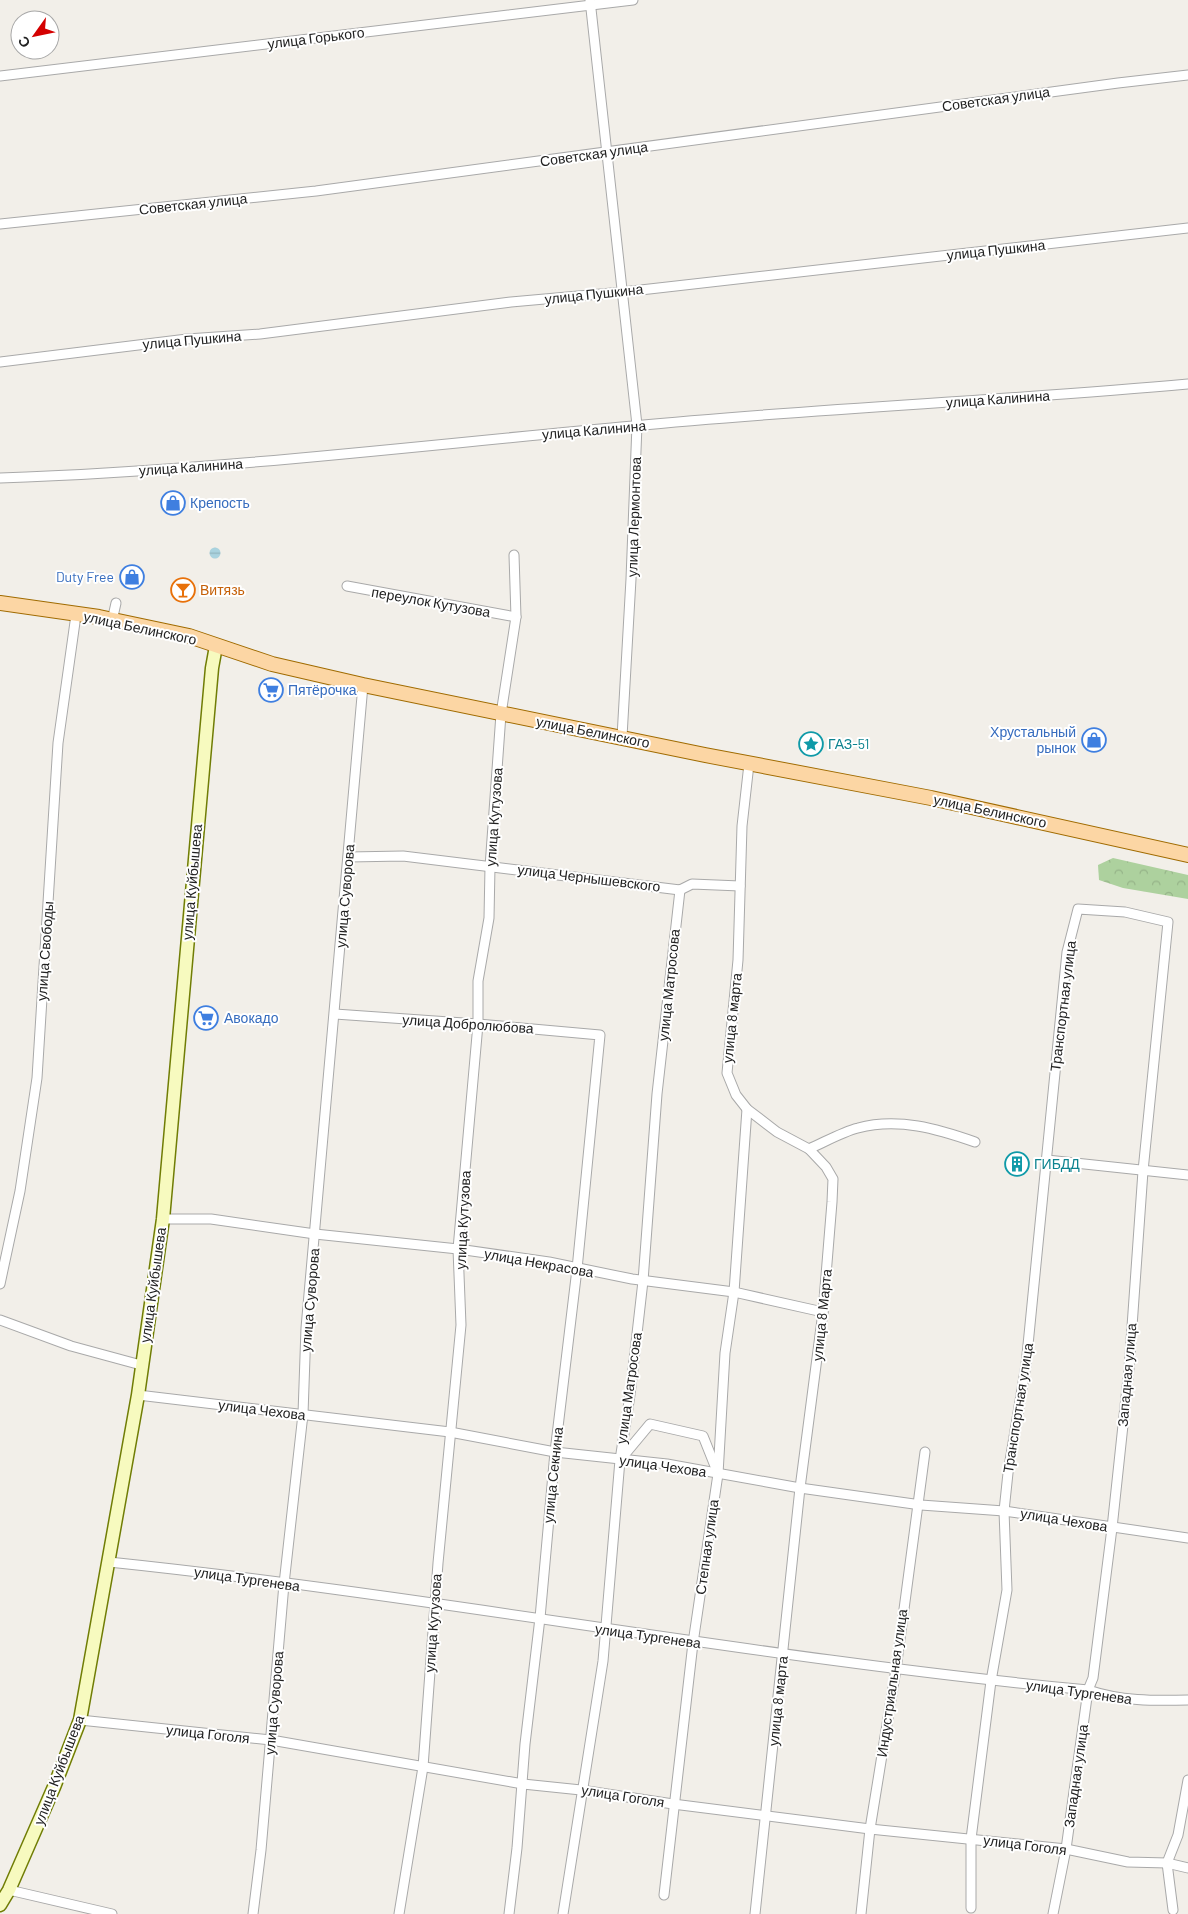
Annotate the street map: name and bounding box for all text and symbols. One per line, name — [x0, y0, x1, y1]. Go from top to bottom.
north arrow — [10, 10, 60, 60]
street label: улица Горького — [267, 23, 366, 52]
text: С — [14, 33, 34, 51]
street label: Советская улица — [941, 82, 1051, 114]
street label: Советская улица — [539, 137, 649, 169]
street label: Советская улица — [138, 189, 248, 218]
street label: улица Пушкина — [946, 236, 1046, 263]
street label: улица Пушкина — [544, 280, 644, 307]
street label: улица Пушкина — [142, 327, 242, 352]
street label: улица Калинина — [945, 386, 1051, 411]
street label: улица Калинина — [541, 416, 647, 443]
street label: улица Калинина — [138, 454, 244, 479]
street label: улица Лермонтова — [623, 456, 644, 577]
shop icon: Крепость — [160, 490, 186, 516]
place label: Крепость — [190, 494, 250, 511]
shop icon: Duty Free — [119, 564, 145, 590]
place label: Duty Free — [56, 568, 114, 585]
bar icon: Витязь — [170, 577, 196, 603]
place label: Витязь — [200, 581, 245, 598]
street label: переулок Кутузова — [370, 583, 492, 620]
street label: улица Белинского — [82, 607, 198, 648]
supermarket icon: Пятёрочка — [258, 677, 284, 703]
place label: Пятёрочка — [288, 681, 357, 698]
street label: улица Белинского — [535, 712, 651, 751]
place label: Хрустальный рынок — [990, 723, 1077, 756]
shop icon: Хрустальный рынок — [1081, 727, 1107, 753]
place icon: ГАЗ-51 — [798, 731, 824, 757]
place label: ГАЗ-51 — [828, 735, 870, 752]
street label: улица Кутузова — [482, 767, 505, 867]
street label: улица Белинского — [932, 790, 1048, 831]
street label: улица Куйбышева — [178, 823, 205, 941]
street label: улица Суворова — [331, 843, 358, 949]
street label: улица Чернышевского — [517, 860, 662, 895]
street label: улица Свободы — [33, 900, 56, 1002]
street label: улица Матросова — [654, 928, 683, 1042]
street label: Транспортная улица — [1046, 939, 1079, 1072]
street label: улица 8 марта — [718, 972, 745, 1064]
supermarket icon: Авокадо — [193, 1005, 219, 1031]
place label: Авокадо — [224, 1009, 279, 1026]
street label: улица Добролюбова — [402, 1010, 534, 1037]
building icon: ГИБДД — [1004, 1151, 1030, 1177]
place label: ГИБДД — [1034, 1155, 1080, 1172]
street label: улица Кутузова — [451, 1170, 474, 1270]
street label: улица Куйбышева — [136, 1226, 169, 1344]
street label: улица Некрасова — [483, 1245, 595, 1281]
street label: улица Суворова — [296, 1247, 323, 1353]
street label: улица 8 Марта — [808, 1268, 835, 1362]
street label: Западная улица — [1113, 1322, 1140, 1428]
street label: улица Матросова — [612, 1331, 645, 1445]
street label: Транспортная улица — [999, 1341, 1036, 1474]
street label: улица Чехова — [217, 1396, 307, 1423]
street label: улица Секнина — [539, 1426, 566, 1524]
street label: улица Чехова — [618, 1451, 708, 1480]
street label: Степная улица — [691, 1498, 722, 1596]
street label: улица Чехова — [1019, 1504, 1109, 1535]
street label: улица Тургенева — [193, 1563, 301, 1594]
street label: улица Кутузова — [421, 1573, 444, 1673]
street label: Индустриальная улица — [873, 1608, 910, 1758]
street label: улица Тургенева — [594, 1620, 702, 1651]
street label: улица Суворова — [260, 1650, 287, 1756]
street label: улица 8 марта — [764, 1655, 791, 1747]
street label: улица Тургенева — [1025, 1676, 1133, 1707]
street label: улица Куйбышева — [30, 1712, 87, 1827]
street label: улица Гоголя — [166, 1721, 251, 1746]
street label: Западная улица — [1060, 1723, 1091, 1829]
street label: улица Гоголя — [580, 1781, 666, 1810]
street label: улица Гоголя — [982, 1831, 1068, 1858]

